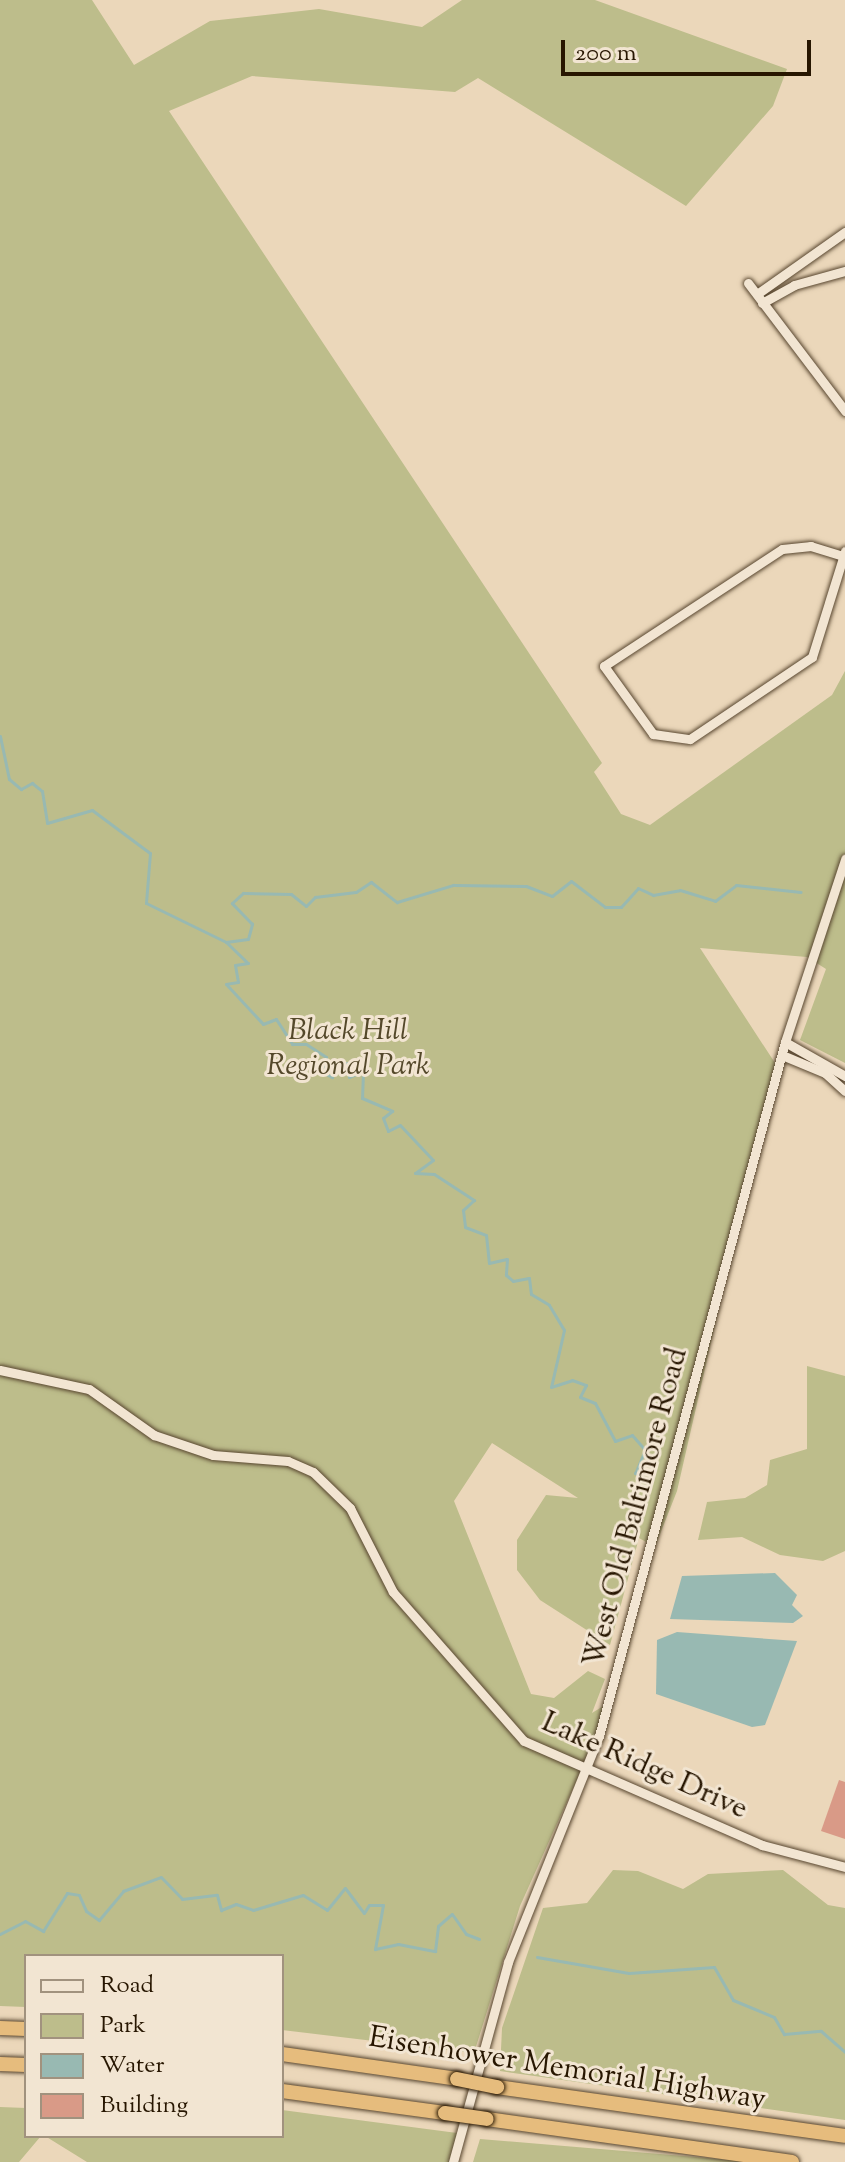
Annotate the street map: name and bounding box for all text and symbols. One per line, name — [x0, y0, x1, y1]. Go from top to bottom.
scale bar — [565, 24, 815, 74]
text: 200 m — [575, 37, 637, 71]
park label: Black Hill Regional Park — [266, 1014, 430, 1084]
street label: West Old Baltimore Road — [577, 1344, 697, 1672]
street label: Lake Ridge Drive — [535, 1705, 753, 1829]
legend — [24, 1954, 284, 2138]
text: Road — [100, 1969, 154, 2003]
text: Park — [100, 2009, 146, 2043]
street label: Eisenhower Memorial Highway — [366, 2021, 768, 2119]
text: Water — [100, 2049, 164, 2083]
text: Building — [100, 2089, 188, 2123]

